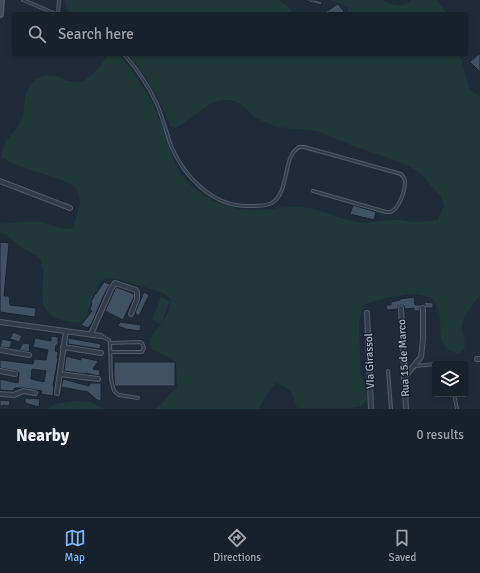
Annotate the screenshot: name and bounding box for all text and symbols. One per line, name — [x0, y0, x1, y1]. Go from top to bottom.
search box — [12, 12, 468, 56]
icon: search — [26, 23, 48, 45]
text: Search here — [58, 25, 134, 43]
street label: Rua 15 de Marco — [395, 319, 412, 397]
street label: VIa Girassol — [362, 333, 377, 389]
map controls — [432, 361, 468, 397]
button: layers — [432, 361, 468, 397]
text: Nearby — [16, 425, 69, 446]
text: 0 results — [416, 427, 464, 443]
tab: Map — [64, 527, 86, 564]
tab: Directions — [213, 527, 261, 564]
tab: Saved — [389, 527, 416, 564]

